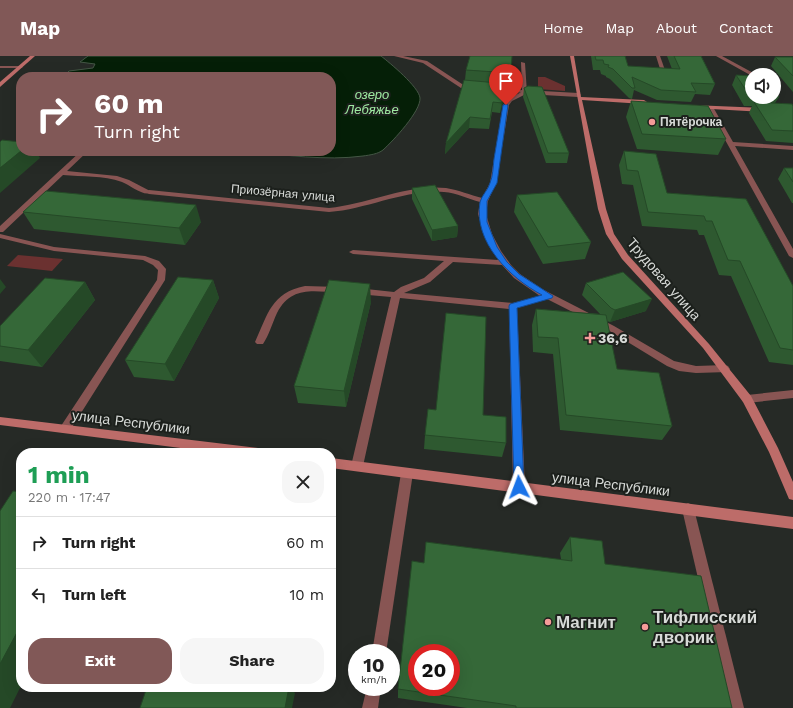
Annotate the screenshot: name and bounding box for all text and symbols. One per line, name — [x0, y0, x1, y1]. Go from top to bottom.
text: Map — [20, 17, 60, 40]
text: Home — [543, 20, 583, 36]
text: Map — [605, 20, 634, 36]
text: About — [656, 20, 697, 36]
text: Contact — [719, 20, 773, 36]
pin — [489, 64, 523, 105]
map controls — [745, 68, 781, 104]
button: sound — [745, 68, 781, 104]
icon: arrive — [495, 70, 517, 92]
text: 60 m — [94, 87, 164, 120]
water label: озеро Лебяжье — [344, 87, 399, 117]
icon: right — [28, 88, 80, 140]
place label: Пятёрочка — [660, 115, 723, 129]
marker: Пятёрочка — [647, 117, 657, 127]
text: Turn right — [94, 121, 180, 142]
street label: Приозёрная улица — [230, 181, 336, 205]
street label: Трудовая улица — [624, 235, 704, 324]
place label: 36,6 — [598, 330, 628, 346]
marker: 36,6 — [585, 333, 595, 343]
street label: улица Республики — [71, 407, 191, 437]
text: 1 min — [28, 461, 90, 489]
button: close — [282, 461, 324, 503]
position arrow — [498, 466, 540, 508]
street label: улица Республики — [551, 469, 671, 499]
text: 220 m · 17:47 — [28, 490, 110, 505]
icon: right — [28, 532, 50, 554]
text: Turn right — [62, 534, 135, 552]
text: 60 m — [286, 534, 324, 552]
icon: left — [28, 584, 50, 606]
text: Turn left — [62, 586, 126, 604]
text: 10 m — [289, 586, 324, 604]
place label: Тифлисский дворик — [653, 607, 757, 647]
place label: Магнит — [556, 612, 616, 632]
marker: Магнит — [543, 617, 553, 627]
marker: Тифлисский дворик — [640, 622, 650, 632]
button: Exit — [28, 638, 172, 684]
button: Share — [180, 638, 324, 684]
speed limit sign: 20 — [408, 644, 460, 696]
text: 10 — [363, 653, 385, 677]
text: km/h — [361, 674, 387, 685]

